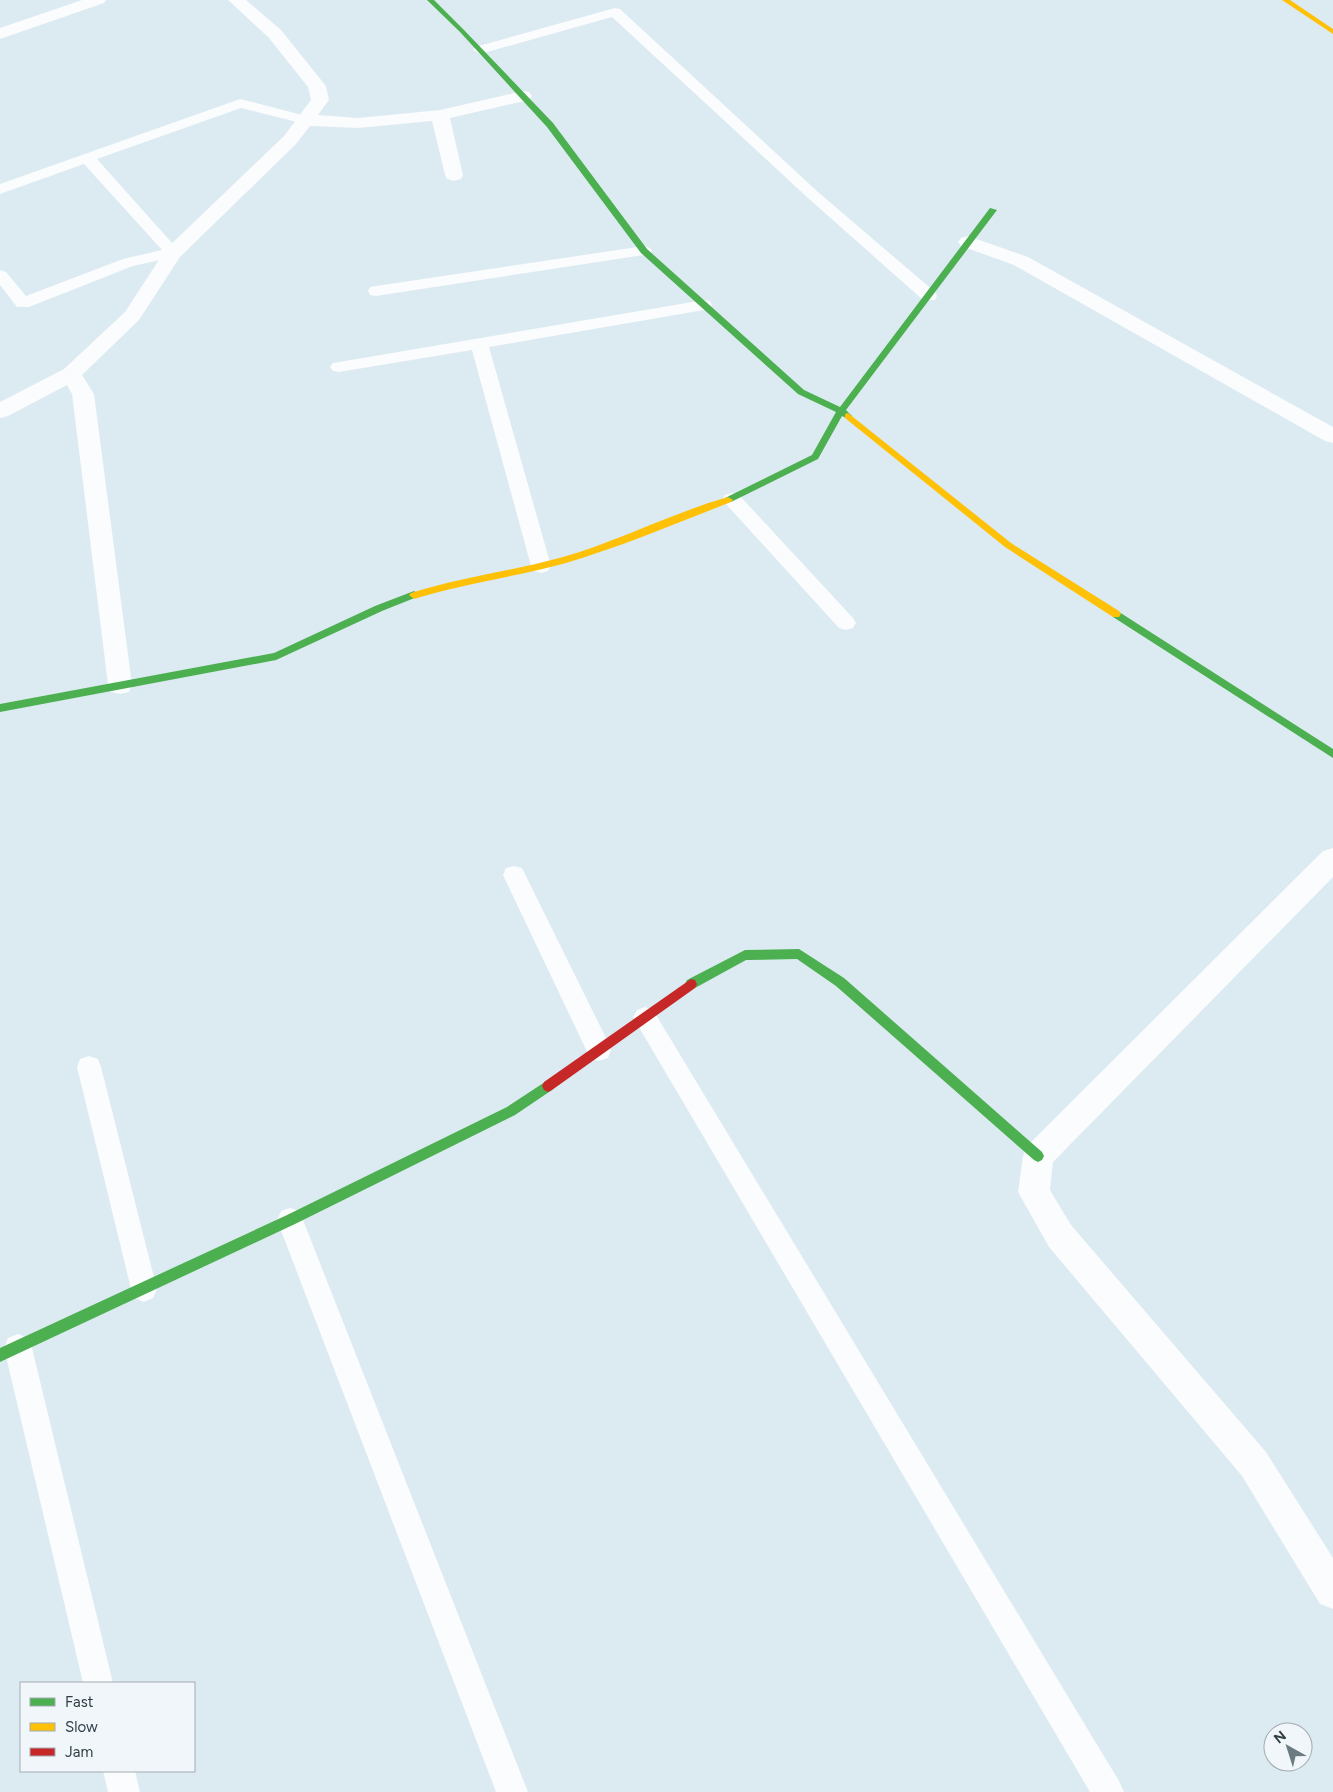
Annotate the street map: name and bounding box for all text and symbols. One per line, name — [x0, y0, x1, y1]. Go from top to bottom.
legend — [20, 1682, 195, 1772]
text: Fast — [65, 1693, 94, 1711]
text: Slow — [65, 1718, 98, 1736]
north arrow — [1263, 1722, 1313, 1772]
text: N — [1271, 1727, 1290, 1747]
text: Jam — [65, 1743, 93, 1761]

